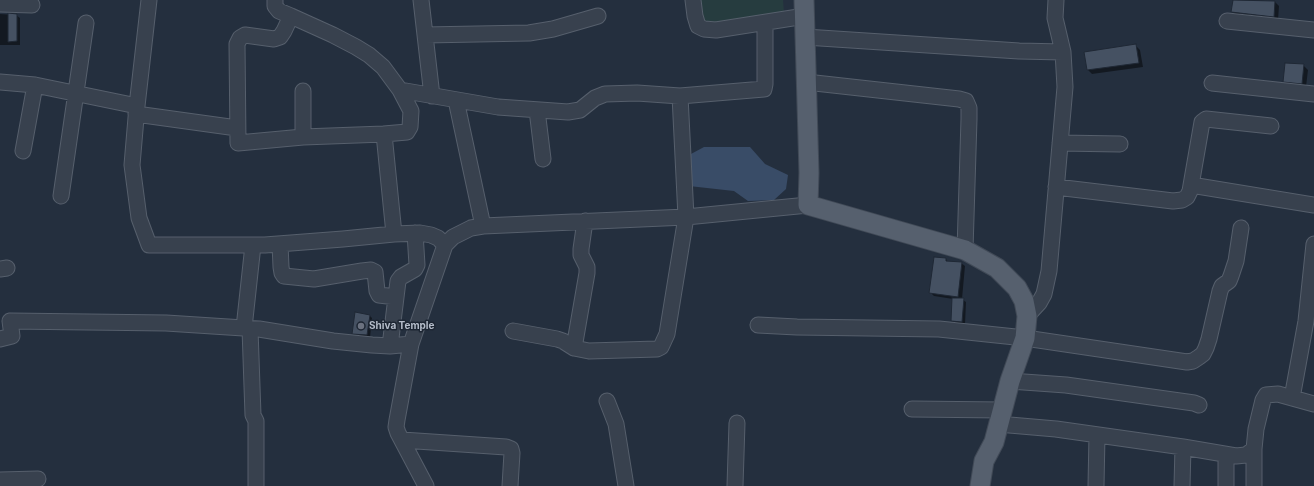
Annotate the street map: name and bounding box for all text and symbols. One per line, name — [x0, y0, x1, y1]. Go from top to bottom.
place label: Shiva Temple — [369, 320, 435, 332]
marker: Shiva Temple — [356, 321, 366, 331]

